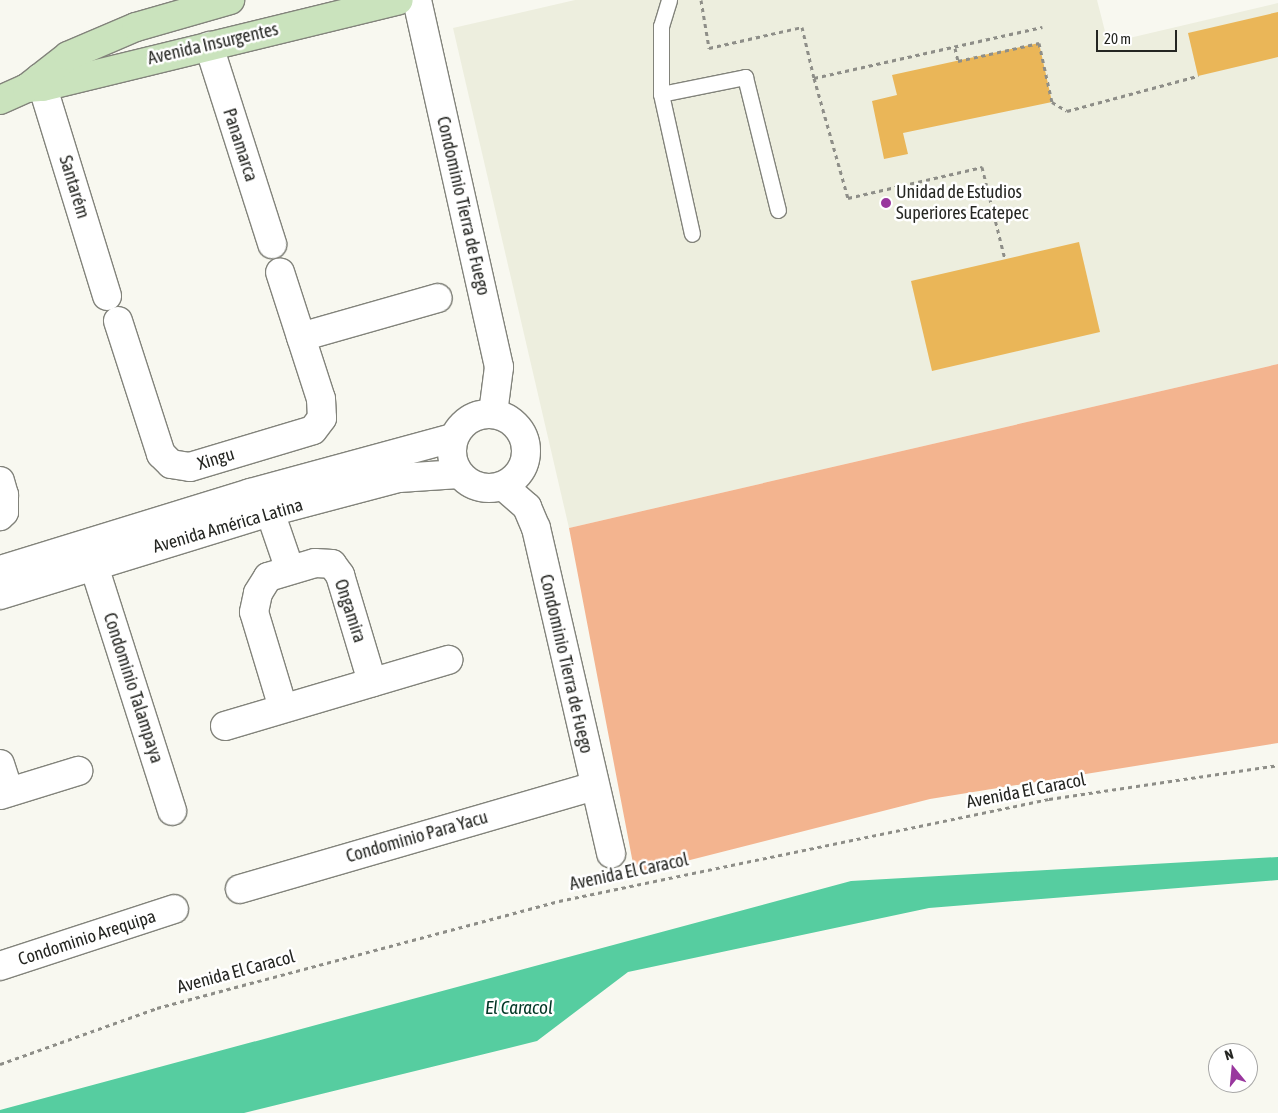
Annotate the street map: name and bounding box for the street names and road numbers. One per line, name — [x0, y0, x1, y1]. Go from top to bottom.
street label: Avenida Insurgentes — [146, 18, 280, 70]
street label: Panamarca — [218, 106, 262, 184]
street label: Condominio Tierra de Fuego — [432, 114, 494, 298]
street label: Santarém — [54, 153, 94, 221]
street label: Xingu — [195, 443, 237, 475]
street label: Avenida América Latina — [150, 494, 306, 558]
street label: Condominio Tierra de Fuego — [535, 572, 597, 756]
street label: Ongamira — [330, 577, 370, 645]
street label: Condominio Talampaya — [99, 610, 167, 766]
street label: Avenida El Caracol — [965, 769, 1087, 813]
street label: Condominio Para Yacu — [344, 806, 490, 868]
street label: Avenida El Caracol — [568, 849, 690, 895]
street label: Condominio Arequipa — [15, 906, 159, 970]
street label: Avenida El Caracol — [175, 946, 297, 998]

